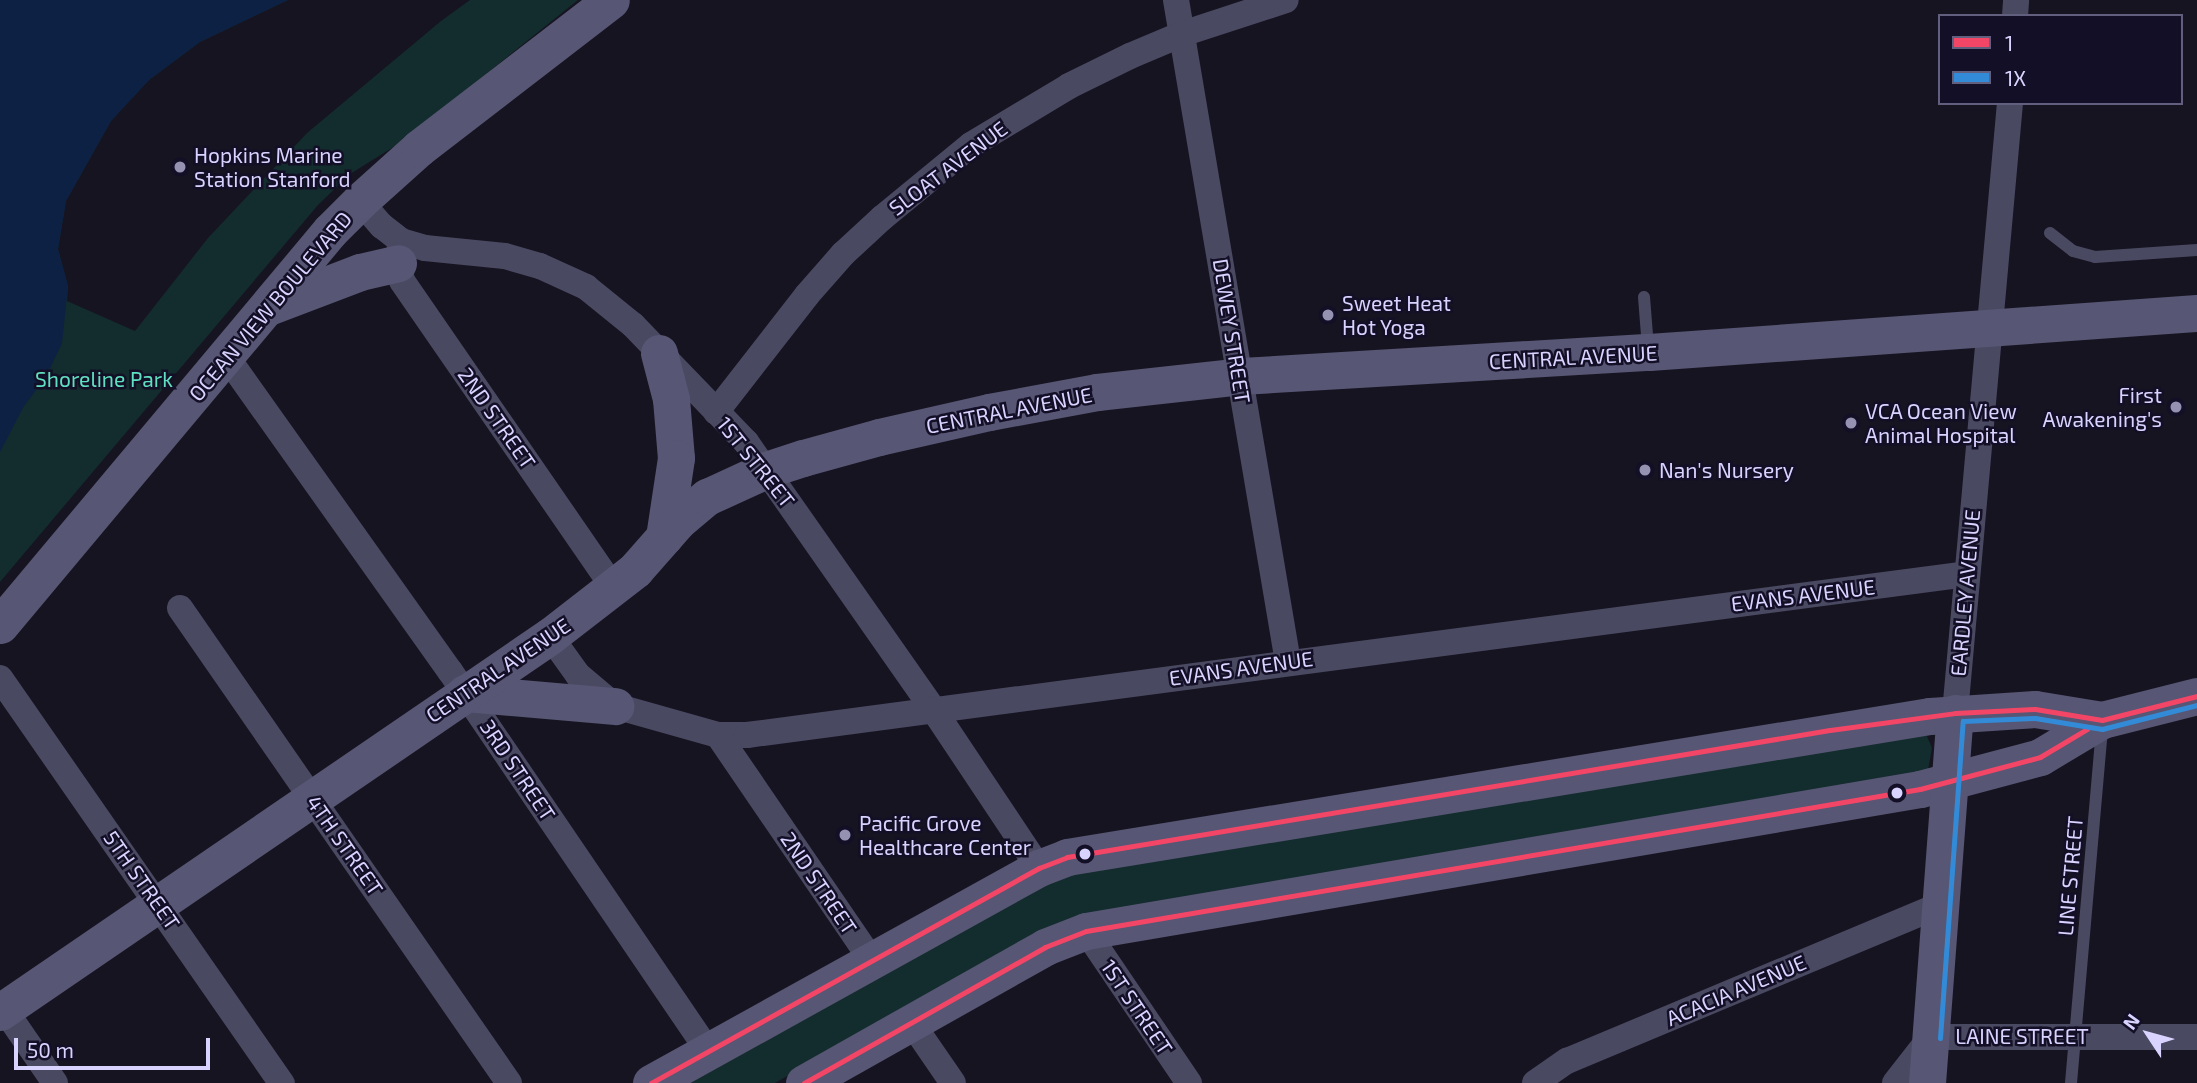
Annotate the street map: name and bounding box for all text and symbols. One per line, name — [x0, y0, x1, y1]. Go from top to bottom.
legend — [1938, 14, 2183, 105]
text: 1 — [2005, 30, 2013, 55]
text: 1X — [2005, 65, 2026, 90]
street label: SLOAT AVENUE — [884, 115, 1012, 221]
place label: Hopkins Marine Station Stanford — [194, 142, 351, 192]
marker: Hopkins Marine Station Stanford — [172, 159, 188, 175]
street label: OCEAN VIEW BOULEVARD — [183, 206, 357, 406]
street label: DEWEY STREET — [1208, 257, 1256, 405]
place label: Sweet Heat Hot Yoga — [1342, 290, 1451, 340]
marker: Sweet Heat Hot Yoga — [1320, 307, 1336, 323]
street label: CENTRAL AVENUE — [1488, 340, 1658, 374]
street label: 2ND STREET — [453, 362, 541, 474]
park label: Shoreline Park — [35, 366, 173, 392]
street label: CENTRAL AVENUE — [923, 381, 1095, 439]
place label: First Awakening's — [2042, 382, 2162, 432]
place label: VCA Ocean View Animal Hospital — [1865, 398, 2018, 448]
marker: First Awakening's — [2168, 399, 2184, 415]
street label: 1ST STREET — [712, 411, 800, 513]
marker: VCA Ocean View Animal Hospital — [1843, 415, 1859, 431]
place label: Nan's Nursery — [1659, 457, 1794, 483]
marker: Nan's Nursery — [1637, 462, 1653, 478]
street label: EARDLEY AVENUE — [1945, 508, 1985, 678]
street label: EVANS AVENUE — [1729, 574, 1877, 616]
street label: CENTRAL AVENUE — [421, 612, 575, 728]
street label: EVANS AVENUE — [1167, 645, 1315, 691]
street label: 3RD STREET — [475, 715, 561, 825]
unlabelled marker — [1890, 786, 1904, 800]
street label: 4TH STREET — [301, 790, 389, 900]
place label: Pacific Grove Healthcare Center — [859, 810, 1031, 860]
street label: LINE STREET — [2052, 815, 2088, 937]
street label: 5TH STREET — [99, 826, 185, 934]
street label: 2ND STREET — [776, 827, 862, 939]
marker: Pacific Grove Healthcare Center — [837, 827, 853, 843]
unlabelled marker — [1078, 847, 1092, 861]
street label: ACACIA AVENUE — [1662, 949, 1810, 1031]
street label: 1ST STREET — [1096, 954, 1178, 1060]
north arrow — [2113, 999, 2183, 1069]
text: N — [2117, 1009, 2144, 1034]
street label: LAINE STREET — [1955, 1023, 2089, 1049]
scale bar — [18, 1024, 214, 1068]
text: 50 m — [27, 1037, 74, 1062]

